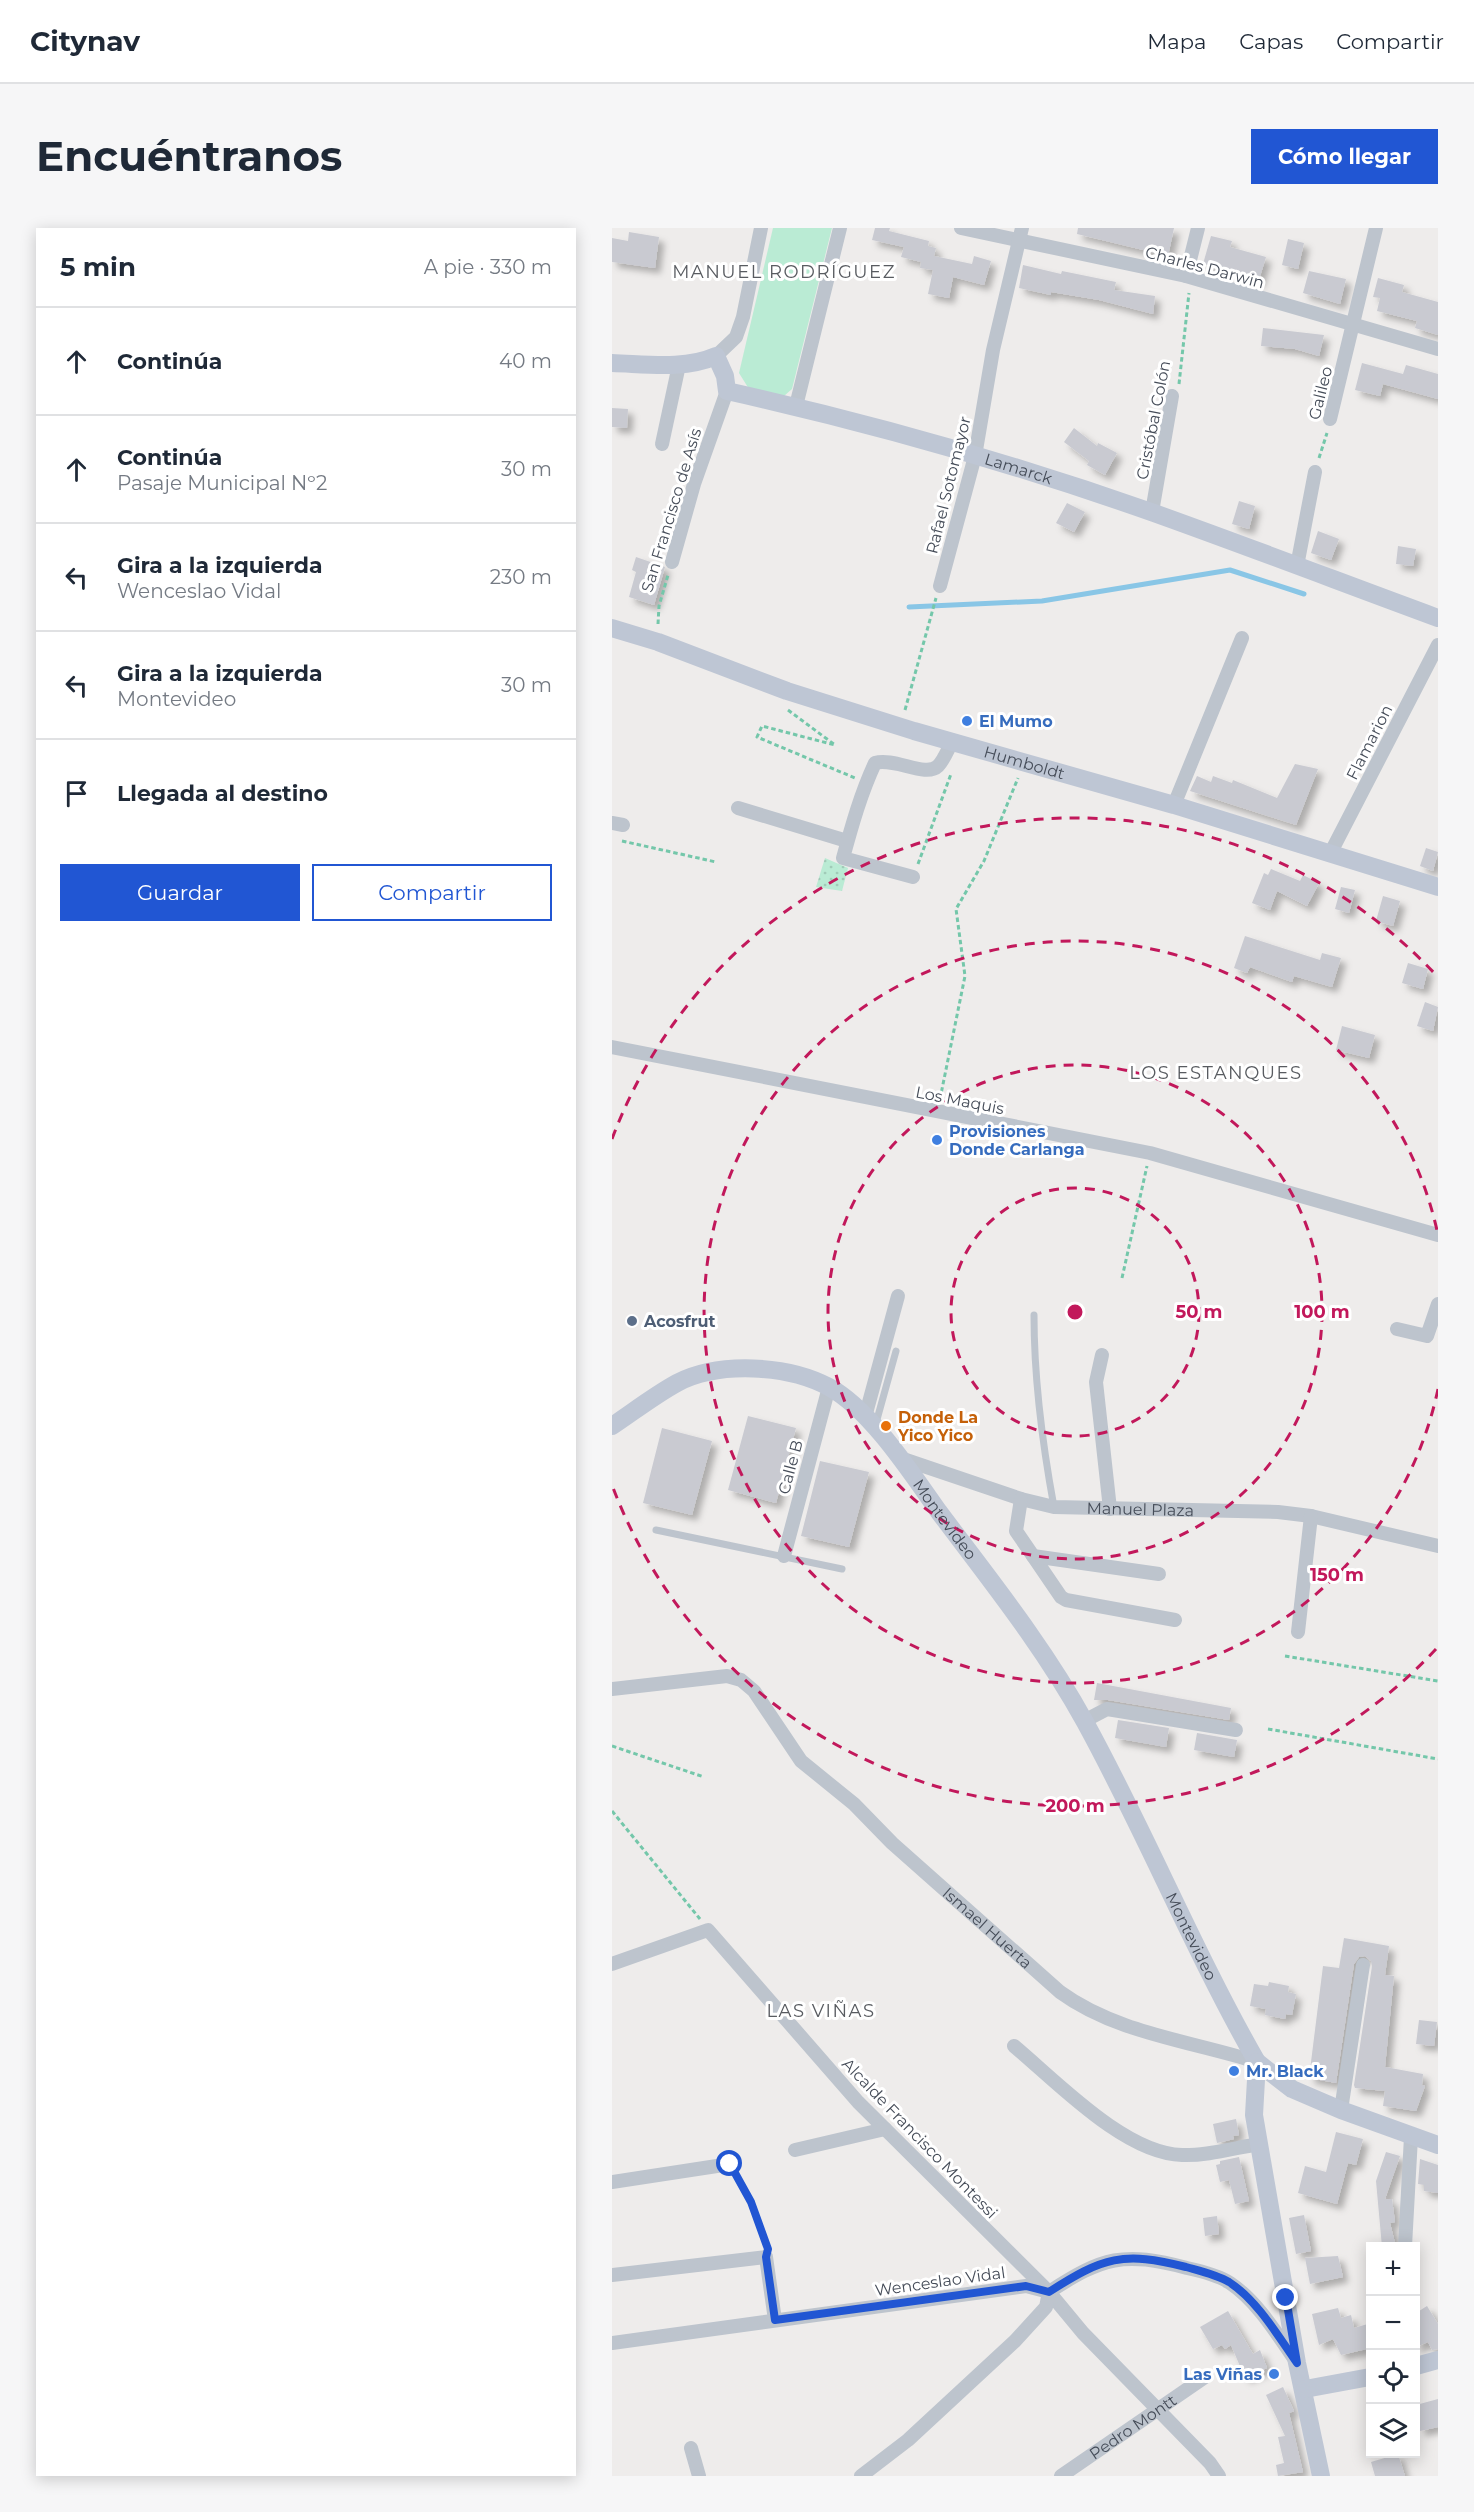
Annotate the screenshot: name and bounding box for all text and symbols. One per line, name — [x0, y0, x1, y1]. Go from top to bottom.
text: Citynav — [30, 24, 140, 58]
text: Mapa — [1147, 29, 1206, 54]
text: Capas — [1239, 29, 1303, 54]
text: Compartir — [1336, 29, 1444, 54]
button: Cómo llegar — [1251, 129, 1438, 184]
text: Encuéntranos — [36, 130, 342, 182]
street label: Charles Darwin — [1143, 242, 1266, 292]
text: 5 min — [60, 251, 136, 283]
text: A pie · 330 m — [424, 255, 552, 279]
district label: MANUEL RODRÍGUEZ — [672, 261, 896, 283]
icon: ahead — [60, 345, 93, 378]
text: Continúa — [117, 348, 222, 375]
text: 40 m — [499, 349, 552, 373]
street label: Cristóbal Colón — [1133, 359, 1174, 481]
street label: Galileo — [1305, 364, 1336, 422]
street label: Rafael Sotomayor — [922, 414, 975, 556]
street label: San Francisco de Asís — [637, 426, 706, 594]
text: Continúa — [117, 444, 222, 471]
street label: Lamarck — [982, 449, 1055, 488]
icon: ahead — [60, 453, 93, 486]
text: 30 m — [501, 457, 552, 481]
text: Pasaje Municipal Nº2 — [117, 471, 327, 495]
text: Gira a la izquierda — [117, 552, 323, 579]
icon: left — [60, 561, 93, 594]
text: 230 m — [490, 565, 552, 589]
text: Wenceslao Vidal — [117, 579, 281, 603]
text: Gira a la izquierda — [117, 660, 323, 687]
icon: left — [60, 669, 93, 702]
text: 30 m — [501, 673, 552, 697]
text: Montevideo — [117, 687, 236, 711]
street label: Flamarion — [1342, 702, 1396, 783]
place label: El Mumo — [979, 712, 1053, 731]
marker: El Mumo — [960, 714, 974, 728]
street label: Humboldt — [982, 742, 1067, 784]
icon: arrive — [60, 777, 93, 810]
text: Llegada al destino — [117, 780, 328, 807]
button: Guardar — [60, 864, 300, 921]
button: Compartir — [312, 864, 552, 921]
district label: LOS ESTANQUES — [1129, 1062, 1303, 1084]
street label: Los Maquis — [914, 1083, 1006, 1118]
place label: Provisiones Donde Carlanga — [949, 1122, 1085, 1159]
marker: Provisiones Donde Carlanga — [930, 1133, 944, 1147]
text: 50 m — [1176, 1301, 1222, 1323]
text: 100 m — [1294, 1301, 1350, 1323]
centre of rings — [1065, 1302, 1085, 1322]
place label: Acosfrut — [643, 1312, 716, 1331]
marker: Acosfrut — [625, 1314, 639, 1328]
place label: Donde La Yico Yico — [897, 1408, 978, 1445]
marker: Donde La Yico Yico — [879, 1419, 893, 1433]
street label: Calle B — [774, 1438, 807, 1496]
street label: Montevideo — [909, 1476, 981, 1564]
street label: Manuel Plaza — [1086, 1499, 1194, 1520]
text: 150 m — [1310, 1564, 1364, 1586]
text: 200 m — [1045, 1795, 1105, 1817]
street label: Ismael Huerta — [939, 1883, 1036, 1973]
street label: Montevideo — [1162, 1889, 1221, 1984]
district label: LAS VIÑAS — [766, 2000, 876, 2022]
street label: Alcalde Francisco Montessi — [838, 2054, 1001, 2222]
place label: Mr. Black — [1246, 2062, 1324, 2081]
marker: Mr. Black — [1227, 2064, 1241, 2078]
route start — [716, 2150, 742, 2176]
map controls — [1366, 2242, 1420, 2458]
button: + — [1366, 2242, 1420, 2296]
street label: Wenceslao Vidal — [874, 2263, 1006, 2300]
route end — [1272, 2284, 1298, 2310]
button: − — [1366, 2296, 1420, 2350]
button: locate — [1366, 2350, 1420, 2404]
place label: Las Viñas — [1183, 2365, 1263, 2384]
marker: Las Viñas — [1267, 2367, 1281, 2381]
street label: Pedro Montt — [1086, 2390, 1180, 2464]
button: layers — [1366, 2404, 1420, 2458]

